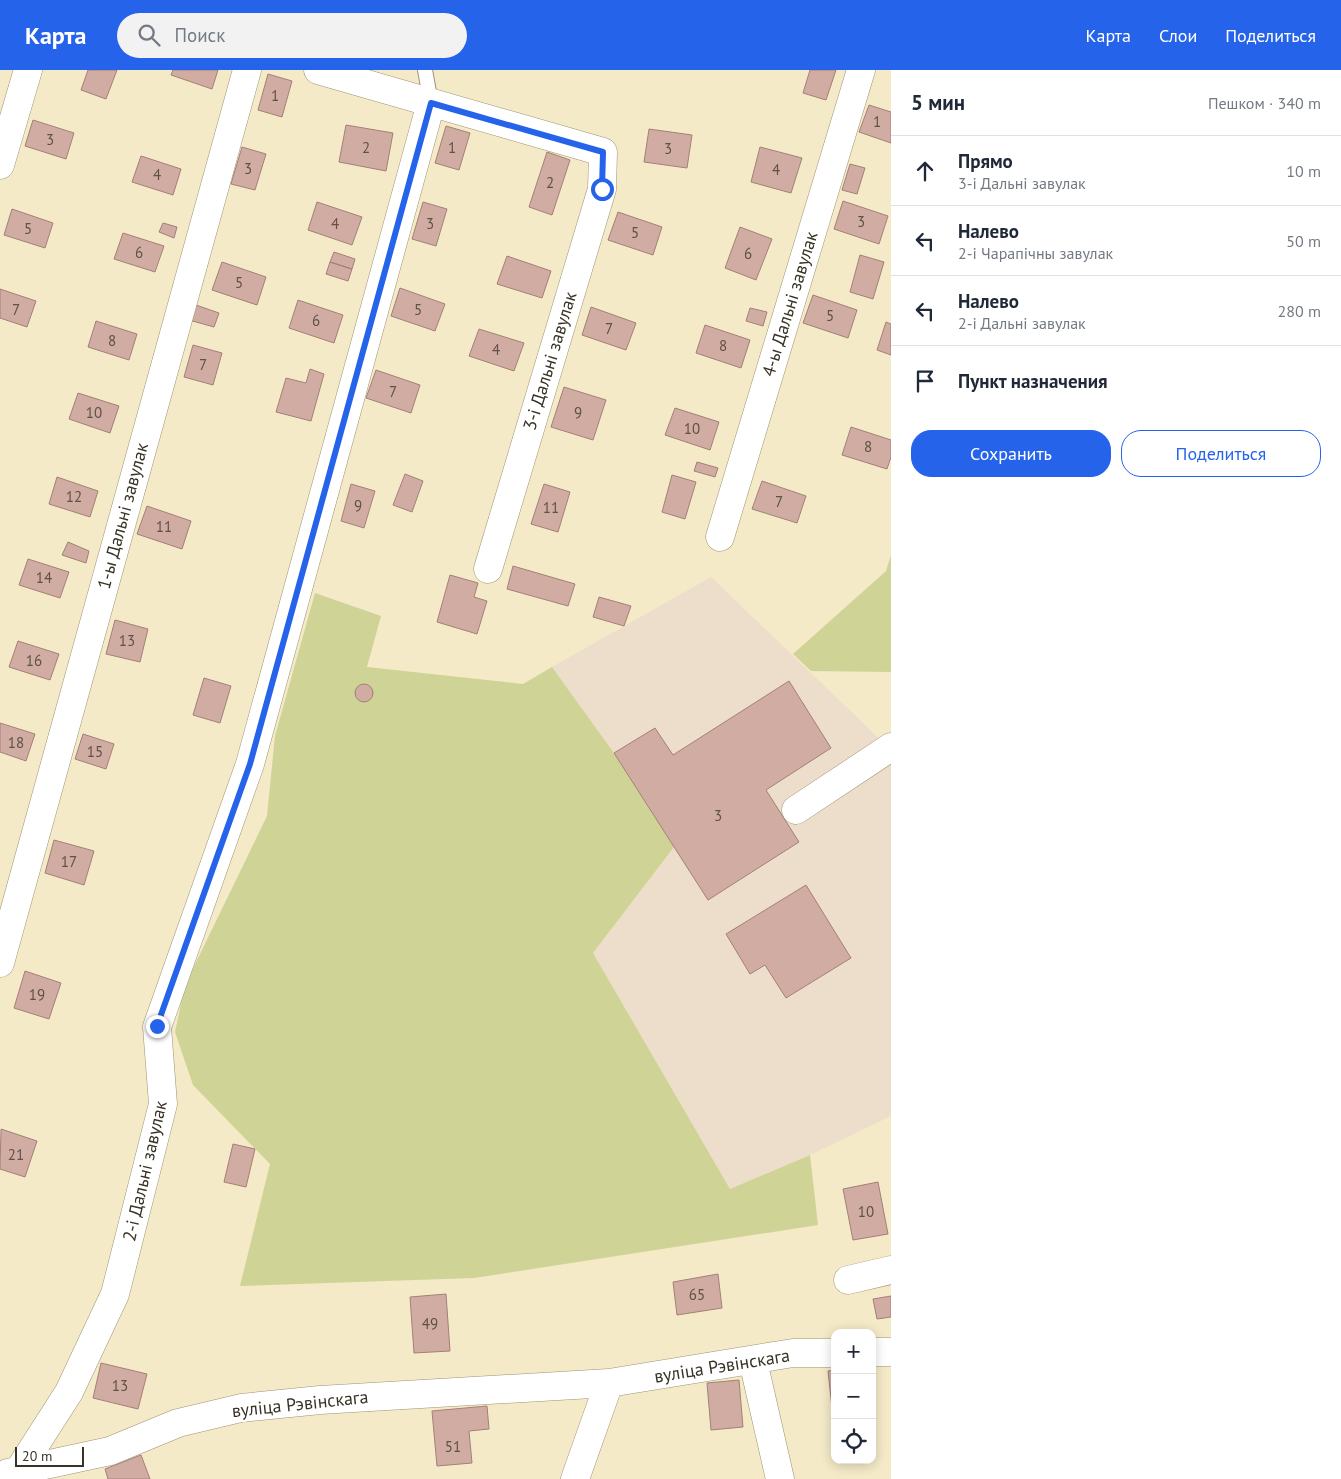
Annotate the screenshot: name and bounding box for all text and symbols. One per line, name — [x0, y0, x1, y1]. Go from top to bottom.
search box — [117, 13, 467, 58]
text: Карта — [25, 20, 87, 51]
icon: search — [135, 21, 163, 49]
text: Поиск — [175, 23, 225, 47]
text: Карта — [1086, 24, 1131, 47]
text: Слои — [1159, 24, 1197, 47]
text: Поделиться — [1225, 24, 1316, 47]
house number: 1 — [271, 86, 279, 105]
text: 5 мин — [911, 89, 965, 116]
text: Пешком · 340 m — [1208, 93, 1321, 113]
house number: 1 — [873, 112, 881, 131]
house number: 3 — [46, 130, 54, 149]
house number: 2 — [362, 138, 370, 157]
house number: 1 — [448, 138, 456, 157]
house number: 3 — [664, 139, 672, 158]
text: Прямо — [958, 149, 1013, 173]
icon: ahead — [911, 157, 939, 185]
house number: 3 — [244, 159, 252, 178]
house number: 4 — [772, 160, 780, 179]
text: 10 m — [1286, 161, 1321, 181]
house number: 4 — [153, 165, 161, 184]
house number: 2 — [546, 173, 554, 192]
text: 3-і Дальні завулак — [958, 173, 1086, 193]
route start — [591, 178, 614, 201]
house number: 3 — [857, 212, 865, 231]
house number: 4 — [331, 214, 339, 233]
house number: 3 — [426, 214, 434, 233]
house number: 5 — [24, 219, 32, 238]
text: Налево — [958, 219, 1019, 243]
house number: 5 — [631, 223, 639, 242]
icon: left — [911, 227, 939, 255]
street label: 4-ы Дальні завулак — [756, 228, 823, 379]
text: 50 m — [1286, 231, 1321, 251]
house number: 6 — [135, 243, 143, 262]
text: 2-і Чарапічны завулак — [958, 243, 1113, 263]
house number: 6 — [744, 244, 752, 263]
house number: 5 — [235, 273, 243, 292]
street label: 3-і Дальні завулак — [518, 288, 582, 433]
text: Налево — [958, 289, 1019, 313]
icon: left — [911, 297, 939, 325]
house number: 7 — [12, 300, 20, 319]
house number: 5 — [414, 300, 422, 319]
text: 280 m — [1278, 301, 1321, 321]
house number: 5 — [826, 306, 834, 325]
house number: 6 — [312, 311, 320, 330]
text: 2-і Дальні завулак — [958, 313, 1086, 333]
house number: 7 — [605, 319, 613, 338]
house number: 8 — [108, 331, 116, 350]
house number: 8 — [719, 336, 727, 355]
house number: 4 — [492, 340, 500, 359]
house number: 7 — [199, 355, 207, 374]
icon: arrive — [911, 367, 939, 395]
text: Пункт назначения — [958, 369, 1108, 393]
house number: 7 — [389, 382, 397, 401]
house number: 10 — [86, 403, 102, 422]
house number: 9 — [574, 403, 582, 422]
house number: 10 — [684, 419, 700, 438]
button: Сохранить — [911, 430, 1111, 477]
button: Поделиться — [1121, 430, 1321, 477]
house number: 8 — [864, 437, 872, 456]
street label: 1-ы Дальні завулак — [92, 440, 153, 592]
house number: 12 — [66, 487, 82, 506]
house number: 7 — [775, 492, 783, 511]
house number: 9 — [354, 496, 362, 515]
house number: 11 — [543, 498, 559, 517]
house number: 11 — [156, 517, 172, 536]
house number: 14 — [36, 568, 52, 587]
house number: 13 — [119, 631, 135, 650]
house number: 16 — [26, 651, 42, 670]
house number: 18 — [8, 733, 24, 752]
house number: 15 — [87, 742, 103, 761]
house number: 3 — [714, 806, 722, 825]
house number: 17 — [61, 852, 77, 871]
house number: 19 — [29, 985, 45, 1004]
route end — [146, 1015, 169, 1038]
street label: 2-і Дальні завулак — [117, 1098, 172, 1243]
house number: 21 — [8, 1145, 24, 1164]
house number: 10 — [858, 1202, 874, 1221]
house number: 65 — [689, 1285, 705, 1304]
house number: 49 — [422, 1314, 438, 1333]
map controls — [831, 1329, 876, 1464]
button: + — [831, 1329, 876, 1374]
street label: вуліца Рэвінскага — [652, 1343, 791, 1388]
button: − — [831, 1374, 876, 1419]
house number: 13 — [112, 1376, 128, 1395]
street label: вуліца Рэвінскага — [231, 1385, 369, 1422]
button: locate — [831, 1419, 876, 1464]
house number: 51 — [445, 1437, 461, 1456]
scale bar — [15, 1444, 84, 1467]
text: 20 m — [22, 1447, 52, 1465]

